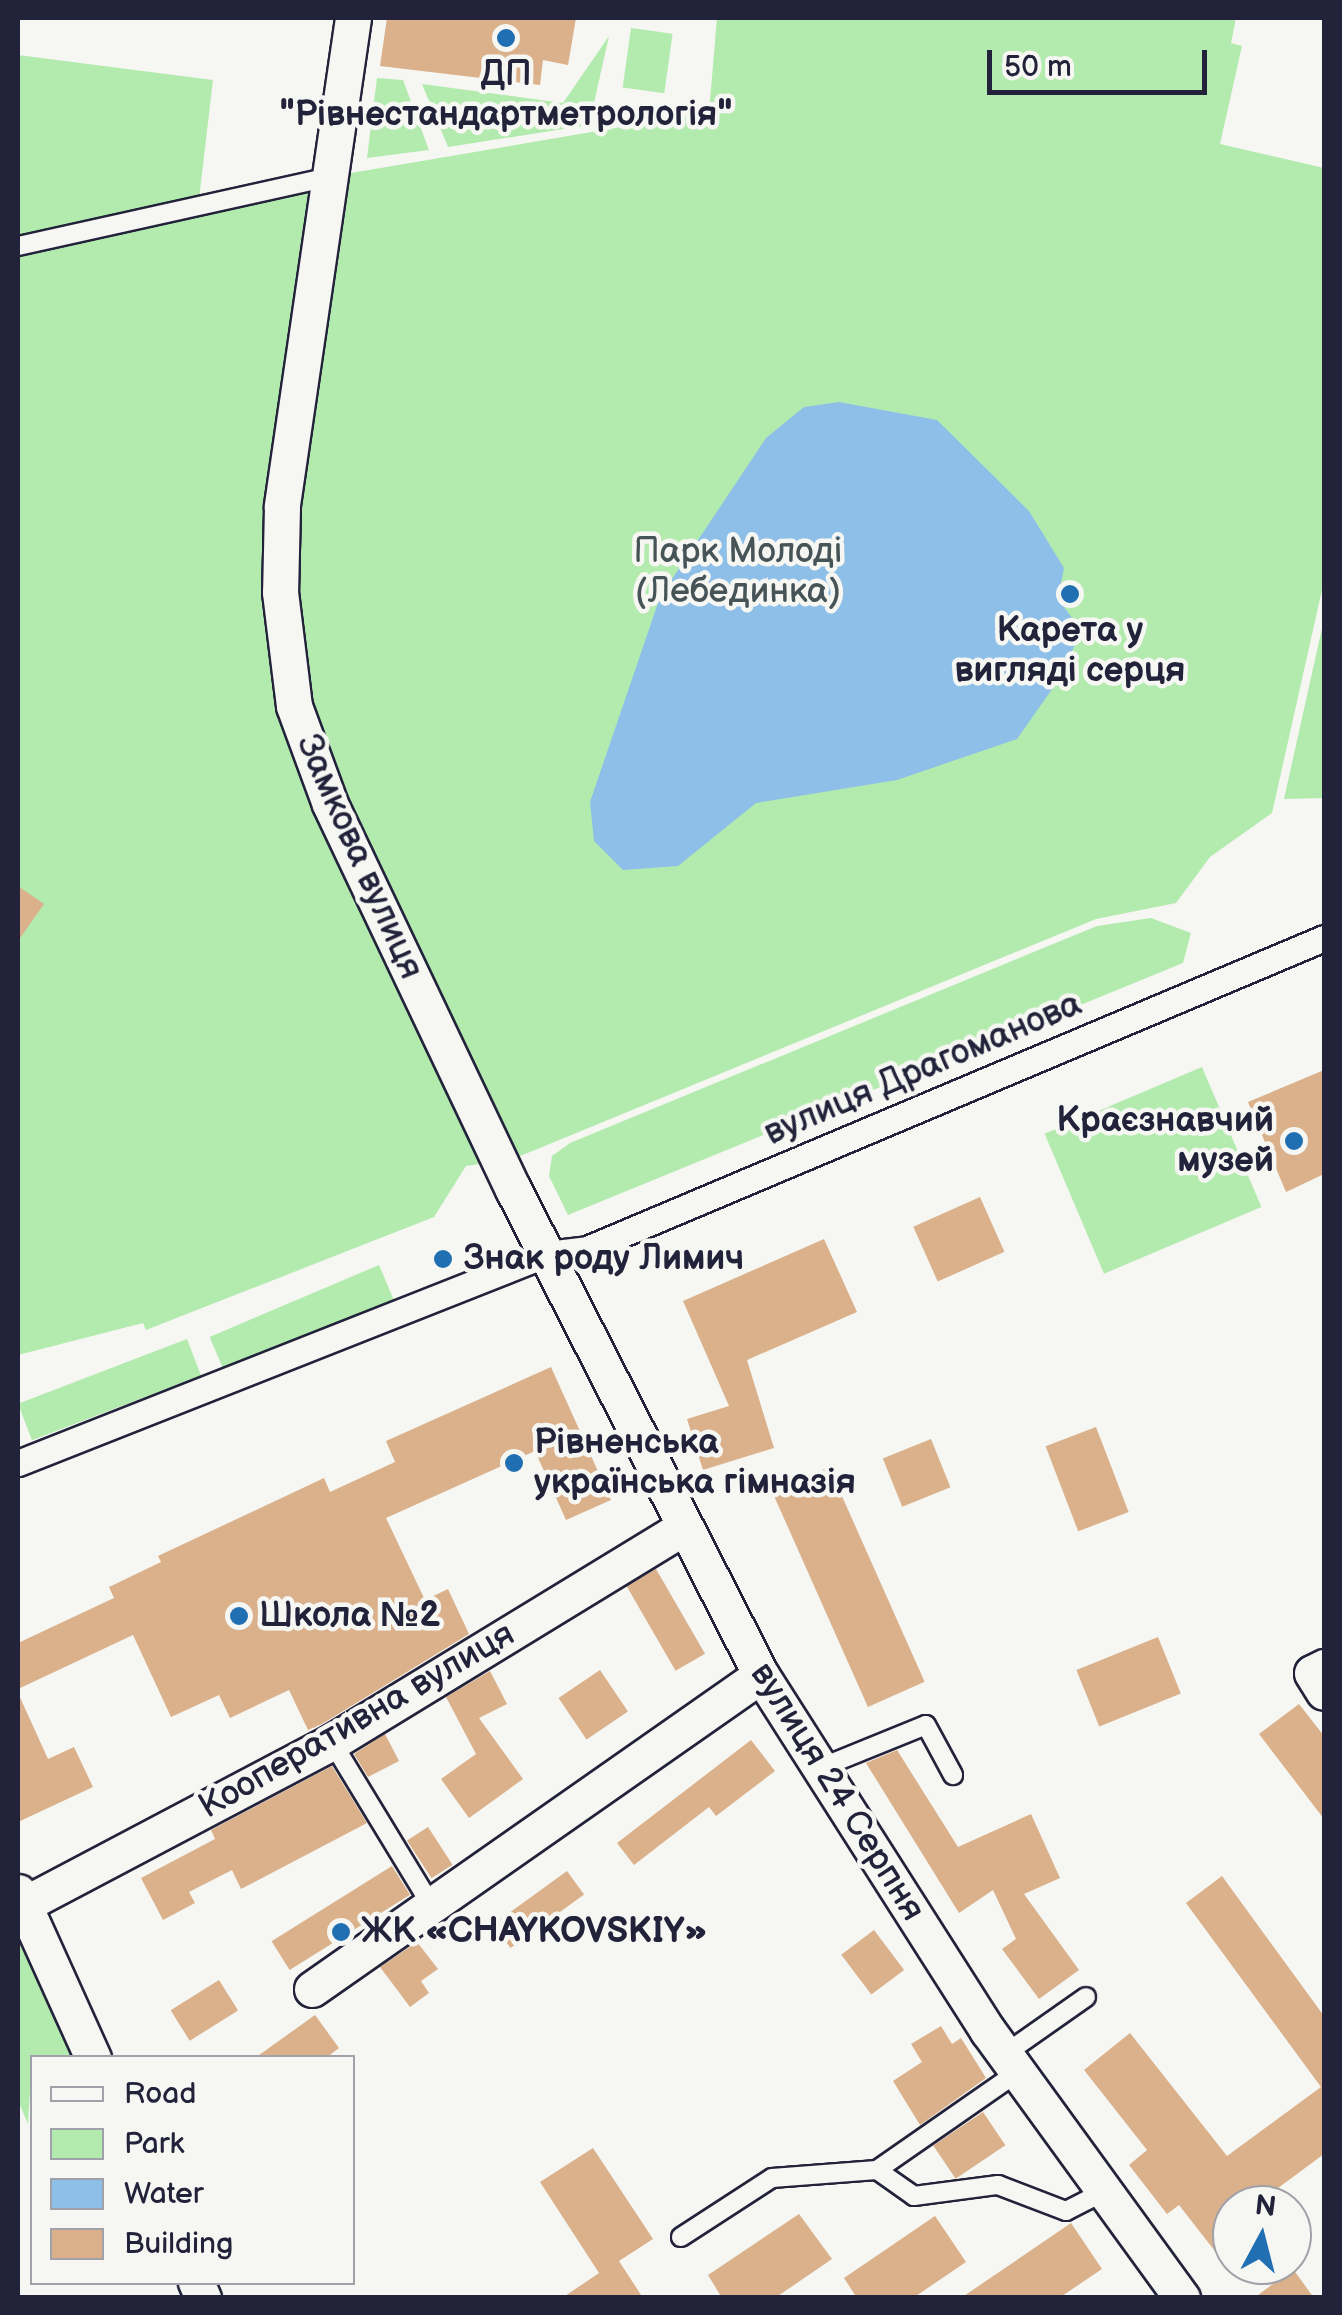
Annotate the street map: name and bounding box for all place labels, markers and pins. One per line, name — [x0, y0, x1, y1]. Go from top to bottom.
marker: ДП "Рівнестандартметрологія" — [495, 27, 517, 49]
place label: ДП "Рівнестандартметрологія" — [279, 54, 733, 136]
marker: Карета у вигляді серця — [1059, 583, 1081, 605]
place label: Карета у вигляді серця — [955, 610, 1185, 692]
place label: Краєзнавчий музей — [1057, 1100, 1274, 1182]
marker: Краєзнавчий музей — [1283, 1130, 1305, 1152]
place label: Знак роду Лимич — [463, 1238, 744, 1280]
marker: Знак роду Лимич — [432, 1248, 454, 1270]
place label: Рівненська українська гімназія — [534, 1422, 856, 1504]
marker: Рівненська українська гімназія — [503, 1452, 525, 1474]
place label: Школа №2 — [259, 1595, 440, 1637]
marker: Школа №2 — [228, 1605, 250, 1627]
place label: ЖК «CHAYKOVSKIY» — [361, 1911, 707, 1953]
marker: ЖК «CHAYKOVSKIY» — [330, 1921, 352, 1943]

